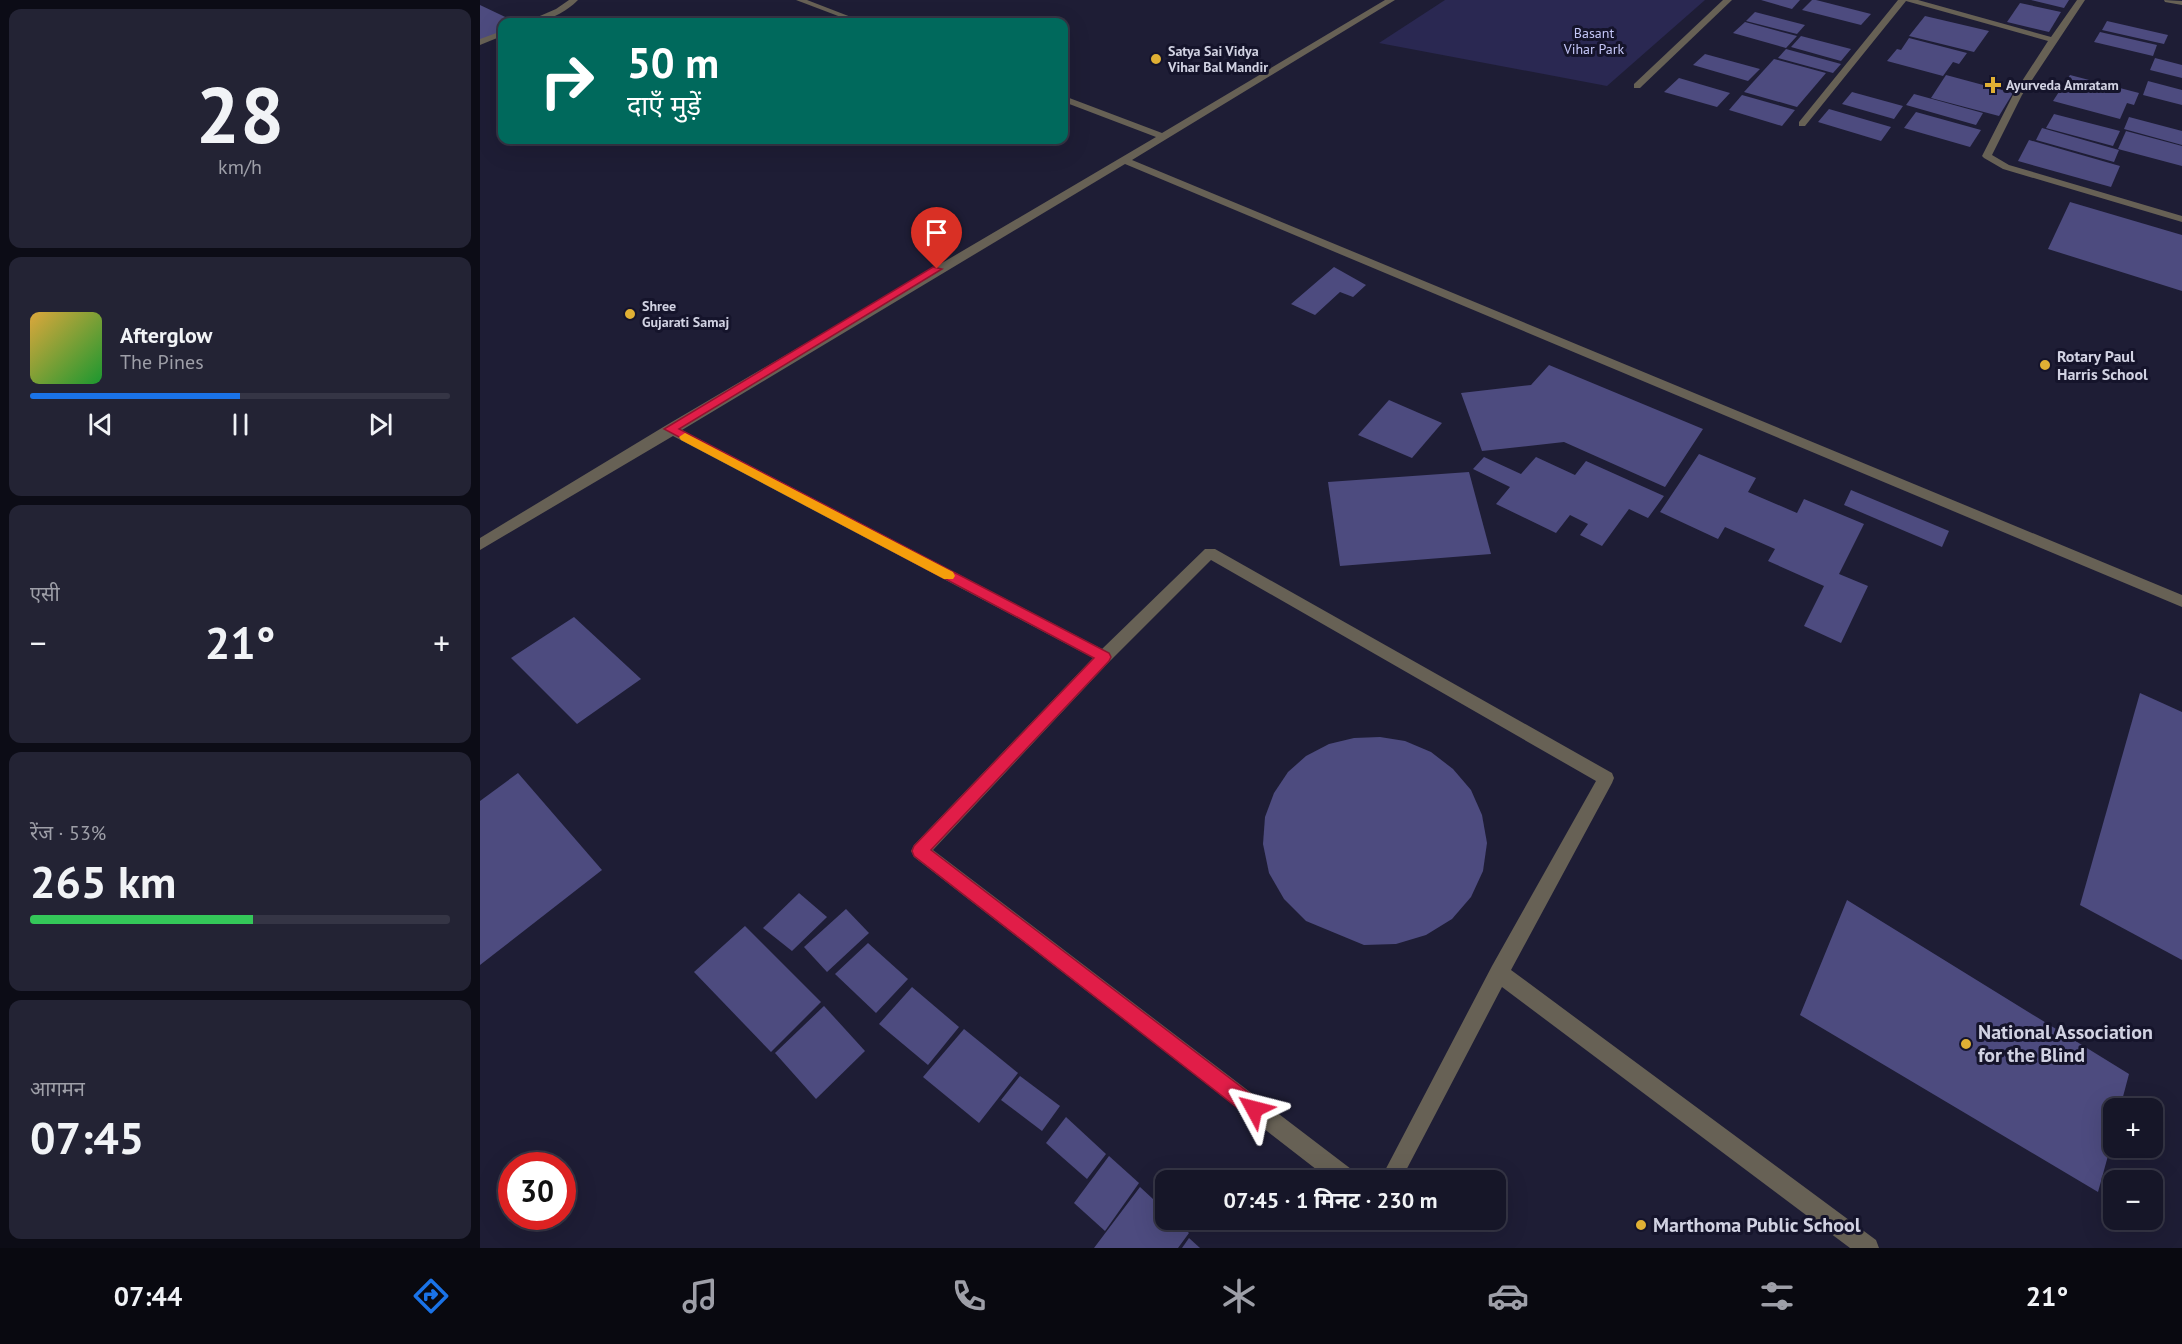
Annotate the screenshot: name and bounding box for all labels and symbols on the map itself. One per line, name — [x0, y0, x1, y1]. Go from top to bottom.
park label: Basant Vihar Park — [1563, 24, 1625, 58]
place label: Satya Sai Vidya Vihar Bal Mandir — [1167, 42, 1268, 76]
marker: Satya Sai Vidya Vihar Bal Mandir — [1149, 52, 1163, 66]
marker: Ayurveda Amratam — [1984, 76, 2002, 94]
place label: Ayurveda Amratam — [2006, 76, 2119, 94]
pin — [911, 207, 962, 269]
place label: Shree Gujarati Samaj — [642, 297, 729, 331]
marker: Shree Gujarati Samaj — [623, 307, 637, 321]
place label: Rotary Paul Harris School — [2057, 346, 2148, 384]
marker: Rotary Paul Harris School — [2038, 358, 2052, 372]
place label: National Association for the Blind — [1978, 1019, 2153, 1068]
marker: National Association for the Blind — [1959, 1037, 1973, 1051]
position arrow — [1222, 1077, 1286, 1141]
speed limit sign: 30 — [498, 1152, 576, 1230]
place label: Marthoma Public School — [1653, 1212, 1861, 1238]
marker: Marthoma Public School — [1634, 1218, 1648, 1232]

